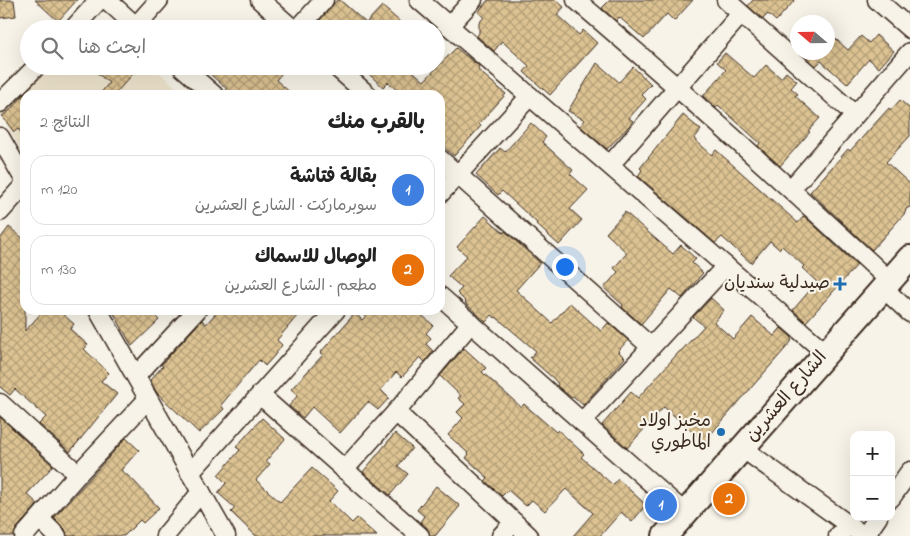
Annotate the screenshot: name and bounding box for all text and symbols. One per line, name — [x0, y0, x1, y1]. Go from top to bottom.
north arrow — [790, 15, 835, 60]
search box — [20, 20, 445, 75]
icon: search — [38, 34, 66, 62]
text: ابحث هنا — [78, 35, 146, 62]
text: بالقرب منك — [328, 108, 425, 138]
text: النتائج: 2 — [40, 111, 90, 135]
text: بقالة فتاشة — [290, 164, 377, 191]
text: 120 m — [41, 178, 77, 202]
text: 1 — [405, 178, 411, 202]
text: سوبرماركت · الشارع العشرين — [195, 194, 377, 218]
text: الوصال للاسماك — [255, 244, 377, 271]
your location — [552, 254, 578, 280]
text: 130 m — [41, 258, 76, 282]
text: 2 — [404, 258, 412, 282]
place label: صيدلية سنديان — [724, 271, 830, 297]
text: مطعم · الشارع العشرين — [225, 274, 377, 298]
marker: صيدلية سنديان — [834, 278, 846, 290]
street label: الشارع العشرين — [740, 346, 834, 448]
place label: مخبز اولاد الماطوري — [639, 409, 711, 456]
marker: مخبز اولاد الماطوري — [715, 426, 727, 438]
map controls — [850, 431, 895, 521]
button: + — [850, 431, 895, 476]
button: − — [850, 476, 895, 521]
pin: 2 — [713, 480, 745, 518]
pin: 1 — [645, 486, 677, 524]

